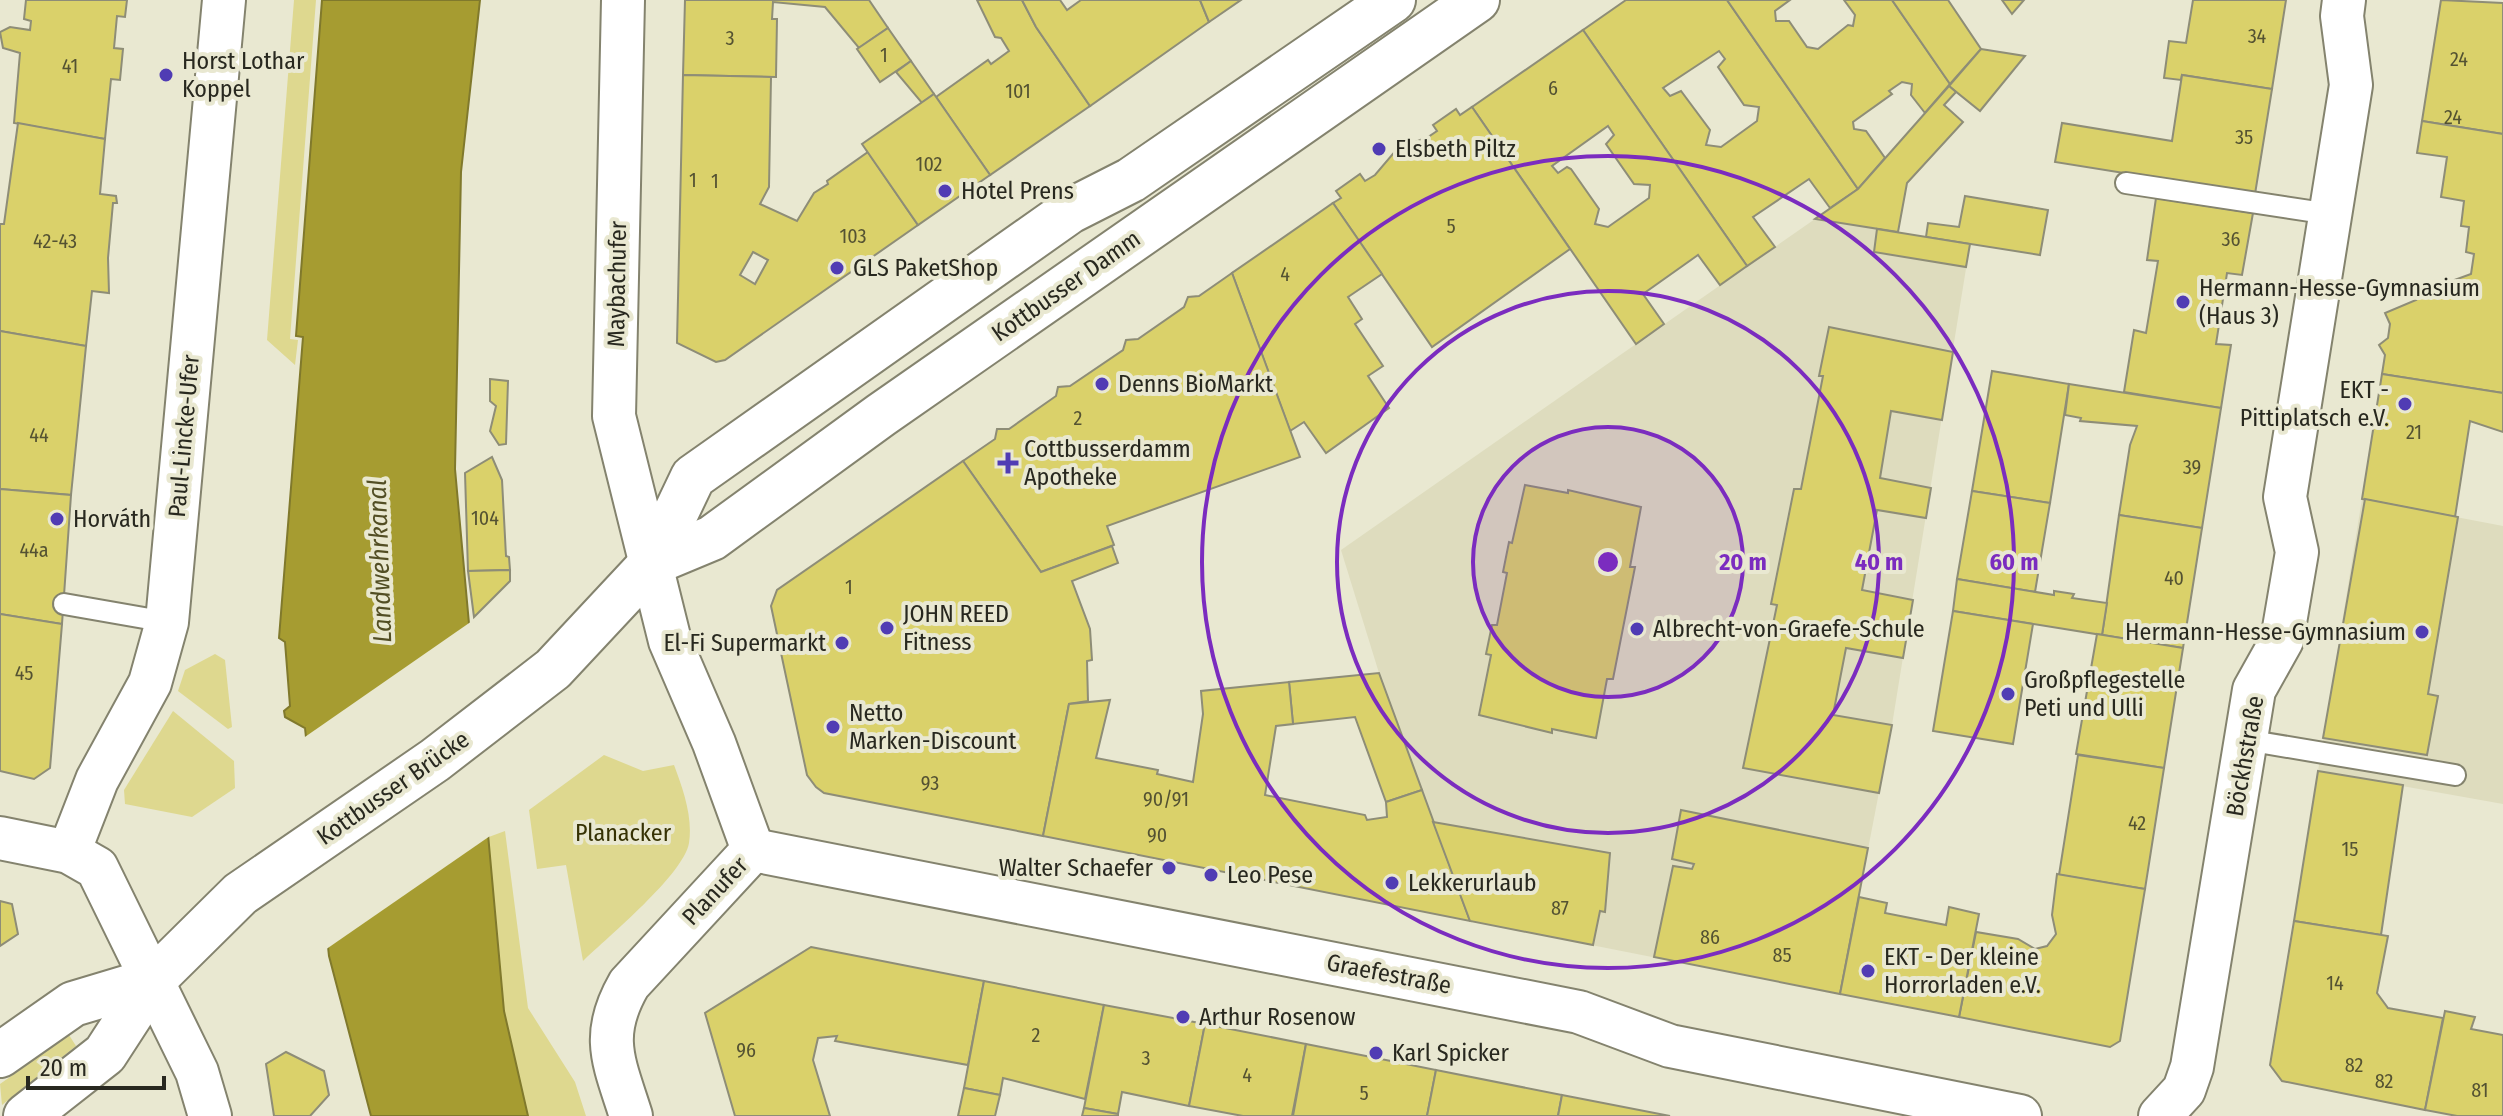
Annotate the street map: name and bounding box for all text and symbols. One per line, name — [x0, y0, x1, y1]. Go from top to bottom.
house number: 34 — [2248, 24, 2267, 48]
house number: 3 — [725, 26, 735, 50]
house number: 1 — [880, 43, 888, 67]
place label: Horst Lothar Koppel — [182, 47, 305, 103]
house number: 24 — [2450, 47, 2468, 71]
house number: 41 — [62, 54, 78, 78]
marker: Horst Lothar Koppel — [157, 66, 175, 84]
house number: 6 — [1548, 76, 1558, 100]
house number: 101 — [1005, 79, 1031, 103]
house number: 24 — [2444, 105, 2462, 129]
house number: 35 — [2235, 125, 2253, 149]
place label: Elsbeth Piltz — [1395, 135, 1516, 163]
marker: Elsbeth Piltz — [1370, 140, 1388, 158]
house number: 102 — [916, 152, 943, 176]
house number: 1 — [689, 168, 697, 192]
house number: 1 — [711, 169, 719, 193]
place label: Hotel Prens — [961, 177, 1074, 205]
marker: Hotel Prens — [936, 182, 954, 200]
house number: 5 — [1446, 214, 1456, 238]
street label: Maybachufer — [602, 220, 632, 347]
house number: 103 — [839, 224, 867, 248]
street label: Kottbusser Damm — [986, 224, 1146, 348]
house number: 36 — [2222, 227, 2241, 251]
house number: 42-43 — [33, 229, 77, 253]
place label: GLS PaketShop — [853, 254, 998, 282]
marker: GLS PaketShop — [828, 259, 846, 277]
house number: 4 — [1280, 262, 1290, 286]
place label: Hermann-Hesse-Gymnasium (Haus 3) — [2199, 274, 2480, 330]
marker: Hermann-Hesse-Gymnasium (Haus 3) — [2174, 293, 2192, 311]
street label: Paul-Lincke-Ufer — [163, 353, 205, 519]
place label: Denns BioMarkt — [1118, 370, 1273, 398]
marker: Denns BioMarkt — [1093, 375, 1111, 393]
place label: EKT - Pittiplatsch e.V. — [2240, 376, 2389, 432]
marker: EKT - Pittiplatsch e.V. — [2396, 395, 2414, 413]
house number: 2 — [1074, 406, 1083, 430]
house number: 21 — [2406, 420, 2422, 444]
house number: 44 — [29, 423, 49, 447]
place label: Cottbusserdamm Apotheke — [1024, 435, 1191, 491]
marker: Cottbusserdamm Apotheke — [999, 454, 1017, 472]
house number: 39 — [2183, 455, 2201, 479]
water label: Landwehrkanal — [362, 478, 398, 643]
place label: Horváth — [73, 505, 151, 533]
house number: 104 — [471, 506, 499, 530]
marker: Horváth — [48, 510, 66, 528]
house number: 44a — [19, 538, 49, 562]
centre of rings — [1594, 548, 1622, 576]
text: 20 m — [1718, 548, 1767, 576]
text: 40 m — [1855, 548, 1903, 576]
text: 60 m — [1990, 548, 2038, 576]
house number: 40 — [2164, 566, 2184, 590]
house number: 1 — [845, 575, 853, 599]
place label: JOHN REED Fitness — [903, 600, 1009, 656]
place label: Albrecht-von-Graefe-Schule — [1653, 615, 1925, 643]
place label: Hermann-Hesse-Gymnasium — [2125, 618, 2406, 646]
marker: JOHN REED Fitness — [878, 619, 896, 637]
marker: Albrecht-von-Graefe-Schule — [1628, 620, 1646, 638]
marker: Hermann-Hesse-Gymnasium — [2413, 623, 2431, 641]
place label: El-Fi Supermarkt — [663, 629, 826, 657]
marker: El-Fi Supermarkt — [833, 634, 851, 652]
house number: 45 — [15, 661, 33, 685]
place label: Großpflegestelle Peti und Ulli — [2024, 666, 2185, 722]
marker: Großpflegestelle Peti und Ulli — [1999, 685, 2017, 703]
street label: Böckhstraße — [2221, 693, 2269, 819]
place label: Netto Marken-Discount — [849, 699, 1016, 755]
marker: Netto Marken-Discount — [824, 718, 842, 736]
street label: Kottbusser Brücke — [312, 725, 474, 851]
house number: 93 — [921, 771, 939, 795]
house number: 90/91 — [1143, 787, 1189, 811]
house number: 42 — [2128, 811, 2146, 835]
park label: Planacker — [575, 819, 672, 847]
house number: 90 — [1147, 823, 1167, 847]
house number: 15 — [2342, 837, 2358, 861]
street label: Planufer — [677, 851, 754, 931]
place label: Walter Schaefer — [999, 854, 1154, 882]
marker: Walter Schaefer — [1160, 859, 1178, 877]
place label: Leo Pese — [1227, 861, 1313, 889]
marker: Leo Pese — [1202, 866, 1220, 884]
place label: Lekkerurlaub — [1408, 869, 1537, 897]
marker: Lekkerurlaub — [1383, 874, 1401, 892]
house number: 87 — [1551, 896, 1569, 920]
house number: 86 — [1700, 925, 1720, 949]
house number: 85 — [1772, 943, 1792, 967]
place label: EKT - Der kleine Horrorladen e.V. — [1884, 943, 2041, 999]
street label: Graefestraße — [1324, 948, 1454, 1000]
marker: EKT - Der kleine Horrorladen e.V. — [1859, 962, 1877, 980]
house number: 14 — [2326, 971, 2344, 995]
place label: Arthur Rosenow — [1199, 1003, 1356, 1031]
marker: Arthur Rosenow — [1174, 1008, 1192, 1026]
house number: 2 — [1032, 1023, 1041, 1047]
house number: 96 — [736, 1038, 756, 1062]
place label: Karl Spicker — [1392, 1039, 1509, 1067]
scale bar — [28, 1040, 164, 1090]
marker: Karl Spicker — [1367, 1044, 1385, 1062]
house number: 3 — [1141, 1046, 1151, 1070]
house number: 82 — [2345, 1053, 2364, 1077]
text: 20 m — [40, 1054, 87, 1082]
house number: 4 — [1242, 1063, 1252, 1087]
house number: 82 — [2375, 1069, 2394, 1093]
house number: 81 — [2471, 1078, 2489, 1102]
house number: 5 — [1359, 1081, 1369, 1105]

